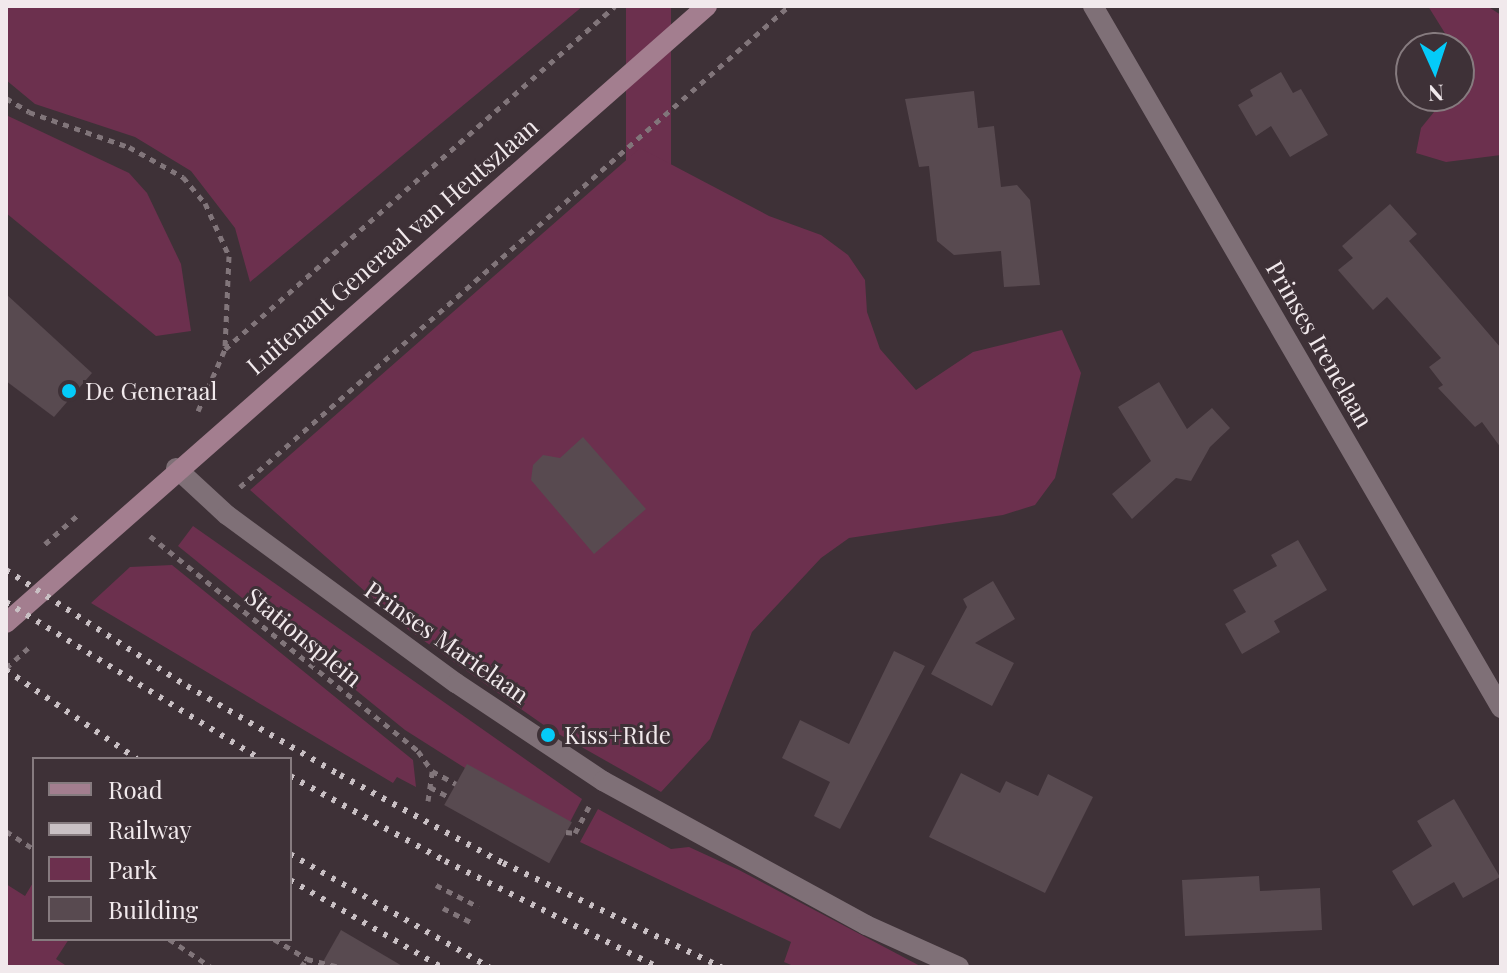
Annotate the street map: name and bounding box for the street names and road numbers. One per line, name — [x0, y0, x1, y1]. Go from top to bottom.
street label: Luitenant Generaal van Heutszlaan — [240, 111, 544, 381]
street label: Prinses Irenelaan — [1261, 256, 1379, 432]
street label: Prinses Marielaan — [360, 575, 534, 709]
street label: Stationsplein — [240, 581, 368, 693]

